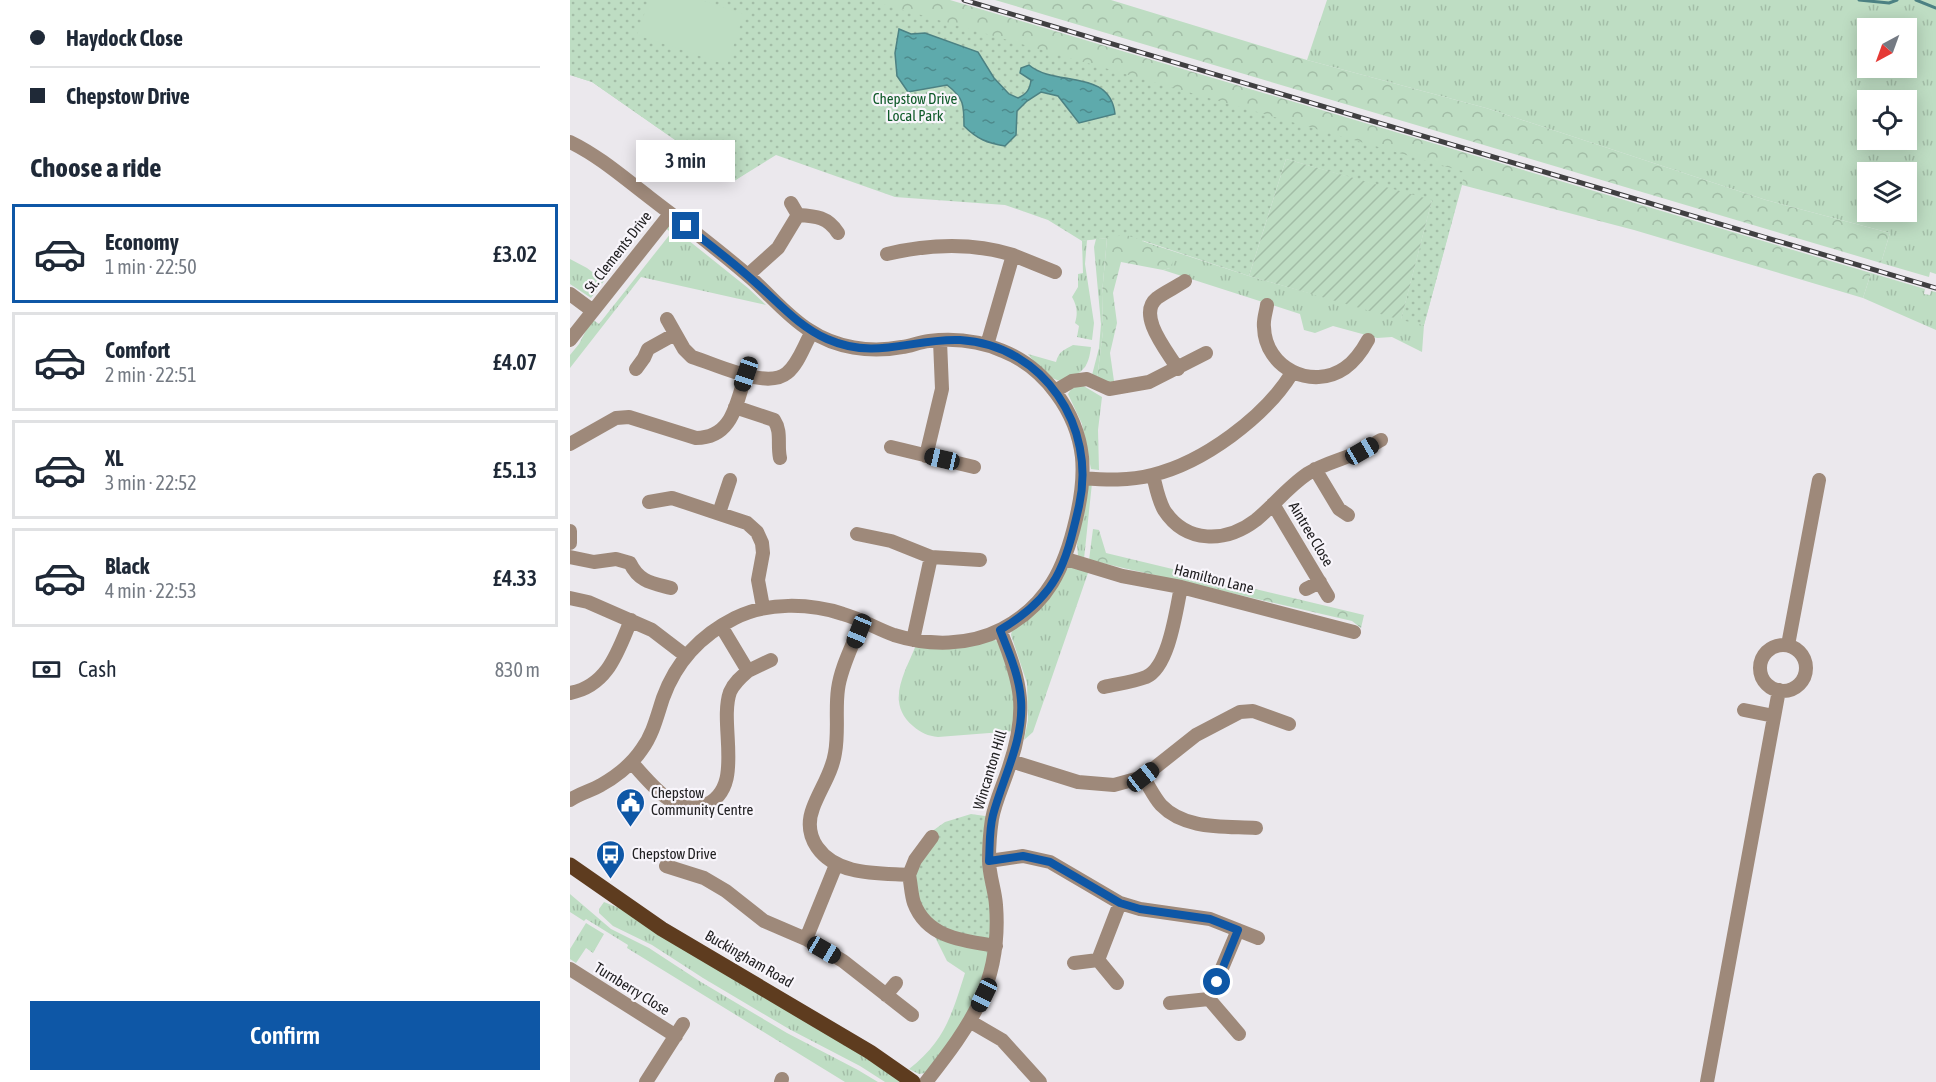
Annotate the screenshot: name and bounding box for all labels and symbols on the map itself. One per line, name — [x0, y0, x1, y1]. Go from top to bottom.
north arrow — [1857, 18, 1917, 78]
park label: Chepstow Drive Local Park — [873, 90, 957, 124]
callout: 3 min — [636, 139, 736, 181]
street label: St. Clements Drive — [581, 208, 655, 296]
route end — [672, 212, 699, 239]
car — [732, 354, 760, 394]
car — [1342, 434, 1382, 468]
car — [922, 446, 962, 472]
street label: Aintree Close — [1286, 498, 1337, 569]
street label: Hamilton Lane — [1173, 560, 1256, 597]
car — [844, 611, 874, 651]
street label: Wincanton Hill — [969, 728, 1010, 812]
car — [1123, 759, 1163, 795]
place label: Chepstow Community Centre — [651, 784, 754, 818]
public building icon: Chepstow Community Centre — [614, 786, 646, 828]
bus stop icon: Chepstow Drive — [595, 838, 627, 880]
place label: Chepstow Drive — [632, 845, 717, 862]
street label: Buckingham Road — [702, 926, 796, 991]
car — [804, 933, 844, 967]
street label: Turnberry Close — [591, 959, 673, 1019]
route start — [1203, 968, 1230, 995]
car — [968, 975, 1000, 1015]

